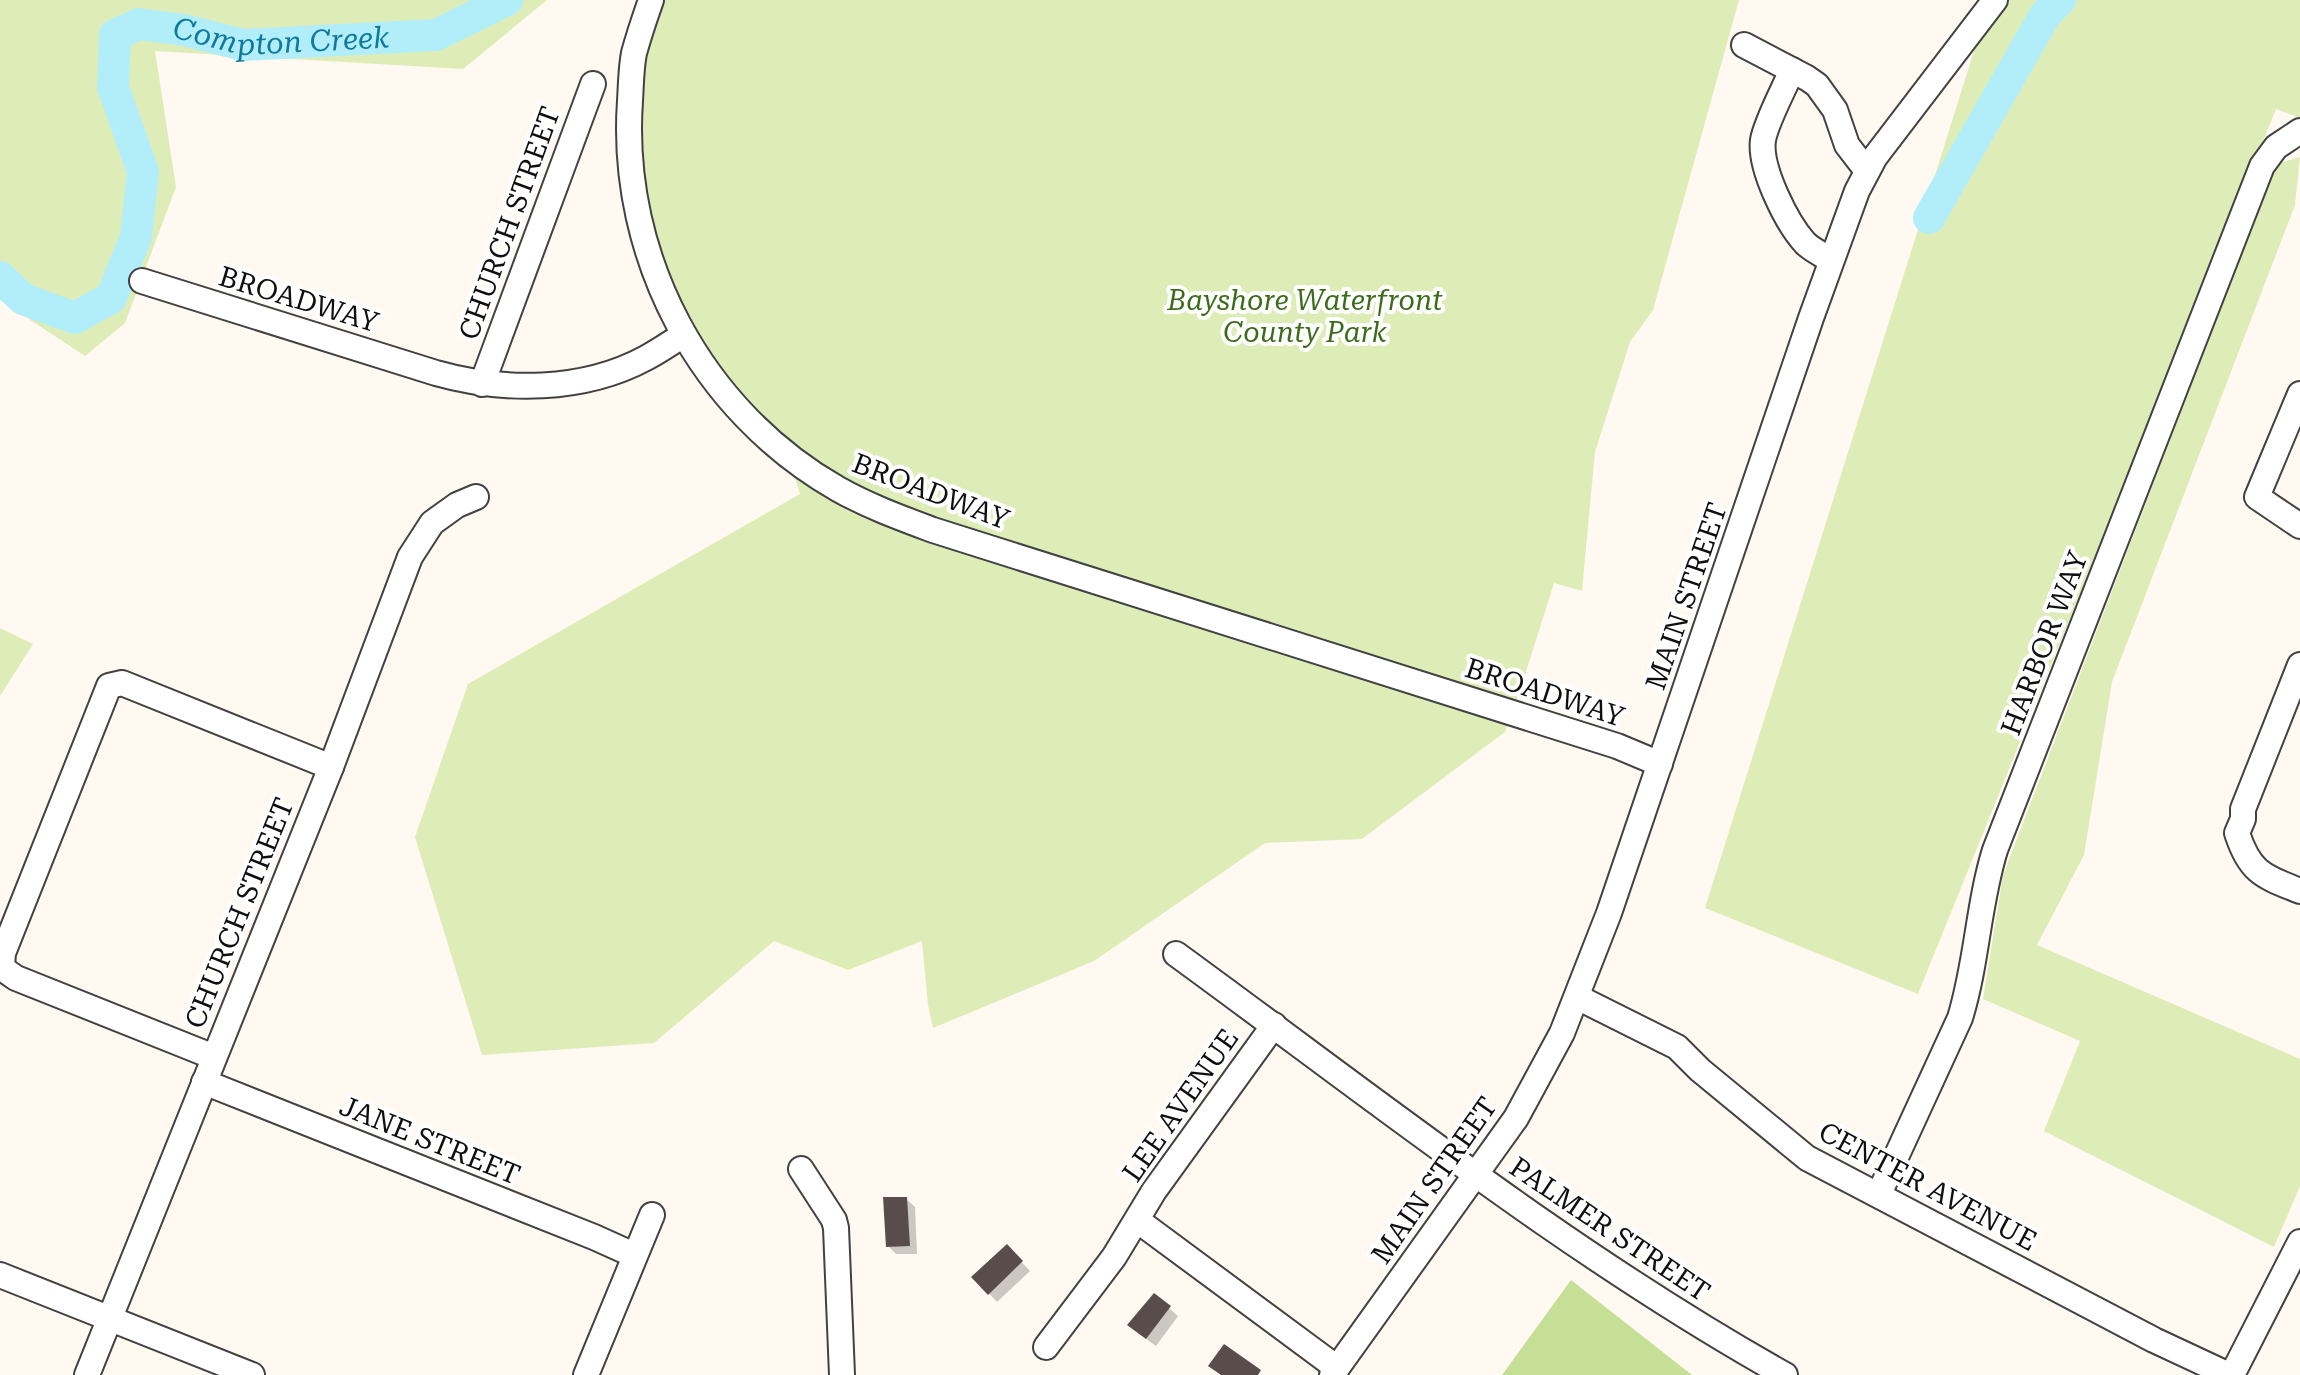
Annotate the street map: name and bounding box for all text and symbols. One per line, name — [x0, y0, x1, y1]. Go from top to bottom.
water label: Compton Creek — [170, 10, 391, 62]
street label: CHURCH STREET — [452, 102, 567, 344]
street label: BROADWAY — [215, 260, 383, 339]
park label: Bayshore Waterfront County Park — [1166, 284, 1443, 349]
street label: BROADWAY — [848, 446, 1014, 536]
street label: MAIN STREET — [1639, 498, 1734, 694]
street label: HARBOR WAY — [1994, 547, 2095, 740]
street label: BROADWAY — [1461, 651, 1629, 734]
street label: CHURCH STREET — [178, 793, 301, 1033]
street label: LEE AVENUE — [1116, 1023, 1245, 1188]
street label: JANE STREET — [335, 1089, 525, 1192]
street label: MAIN STREET — [1365, 1091, 1504, 1270]
street label: CENTER AVENUE — [1813, 1115, 2042, 1258]
street label: PALMER STREET — [1503, 1150, 1716, 1309]

